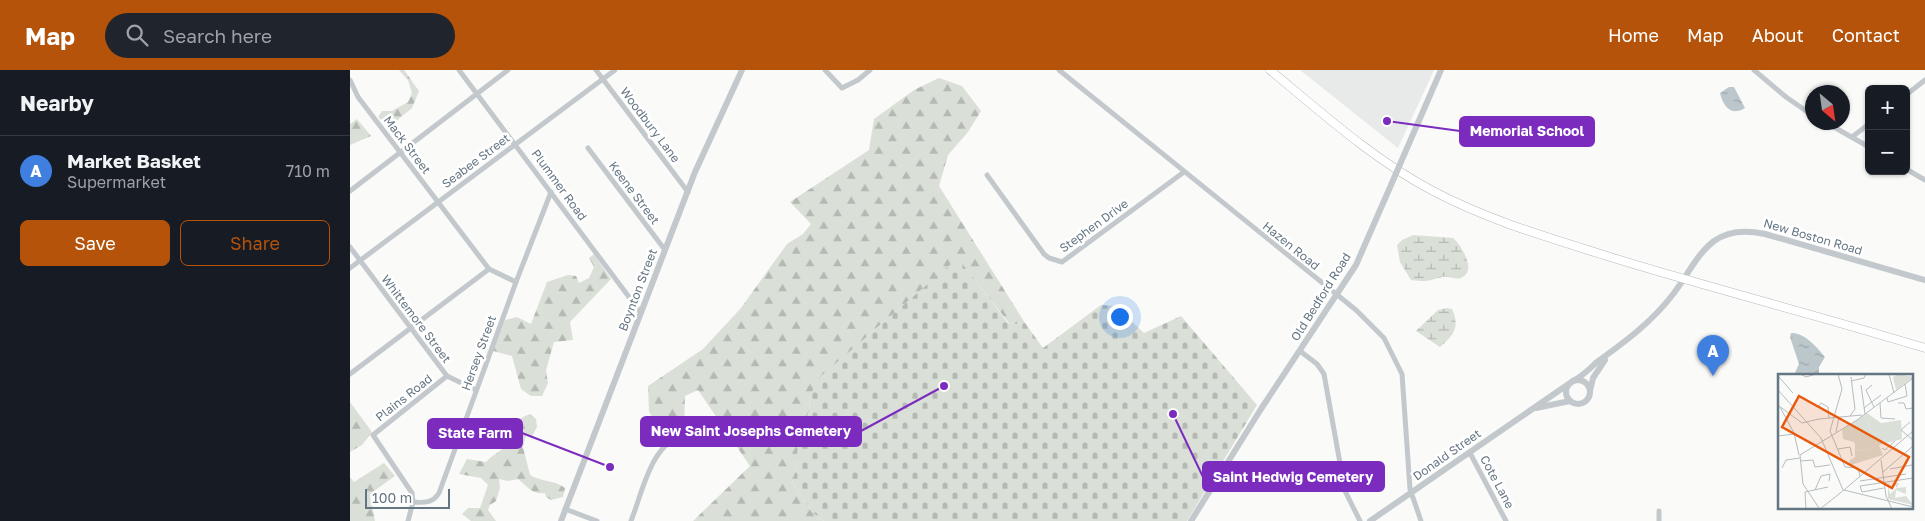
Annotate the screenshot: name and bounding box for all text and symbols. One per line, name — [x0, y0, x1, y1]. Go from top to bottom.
search box — [105, 13, 455, 58]
text: Map — [25, 21, 75, 50]
icon: search — [123, 21, 151, 49]
text: Search here — [163, 24, 272, 47]
text: Home — [1608, 24, 1659, 46]
text: Map — [1687, 24, 1724, 46]
text: About — [1752, 24, 1804, 46]
text: Contact — [1832, 24, 1900, 46]
street label: Woodbury Lane — [617, 84, 684, 165]
north arrow — [1805, 85, 1850, 130]
map controls — [1865, 85, 1910, 175]
button: + — [1865, 85, 1910, 130]
text: Nearby — [20, 90, 94, 116]
street label: Mack Street — [381, 113, 434, 177]
callout: Memorial School — [1460, 117, 1594, 146]
text: Memorial School — [1470, 122, 1584, 139]
street label: Seabee Street — [439, 130, 513, 191]
button: − — [1865, 130, 1910, 175]
street label: Plummer Road — [529, 146, 590, 223]
text: Market Basket — [67, 149, 201, 172]
street label: Keene Street — [606, 158, 663, 227]
text: A — [30, 161, 42, 181]
text: 710 m — [286, 161, 330, 181]
text: Supermarket — [67, 172, 166, 192]
street label: Stephen Drive — [1057, 196, 1131, 255]
street label: New Boston Road — [1762, 215, 1864, 258]
street label: Hazen Road — [1260, 218, 1323, 273]
button: Save — [20, 220, 170, 266]
button: Share — [180, 220, 330, 266]
street label: Boynton Street — [615, 246, 660, 333]
street label: Old Bedford Road — [1287, 250, 1354, 344]
street label: Whittemore Street — [378, 272, 455, 366]
your location — [1107, 304, 1133, 330]
street label: Hersey Street — [458, 313, 499, 393]
pin: A — [1697, 335, 1729, 376]
street label: Plains Road — [372, 371, 435, 424]
inset map — [1778, 374, 1912, 508]
callout: New Saint Josephs Cemetery — [641, 417, 861, 446]
callout: State Farm — [428, 419, 522, 448]
text: New Saint Josephs Cemetery — [651, 422, 852, 439]
text: State Farm — [438, 424, 512, 441]
street label: Donald Street — [1410, 426, 1484, 484]
street label: Cote Lane — [1477, 453, 1518, 511]
callout: Saint Hedwig Cemetery — [1203, 462, 1384, 491]
text: Saint Hedwig Cemetery — [1213, 468, 1374, 485]
scale bar — [365, 486, 450, 509]
text: 100 m — [372, 489, 412, 506]

